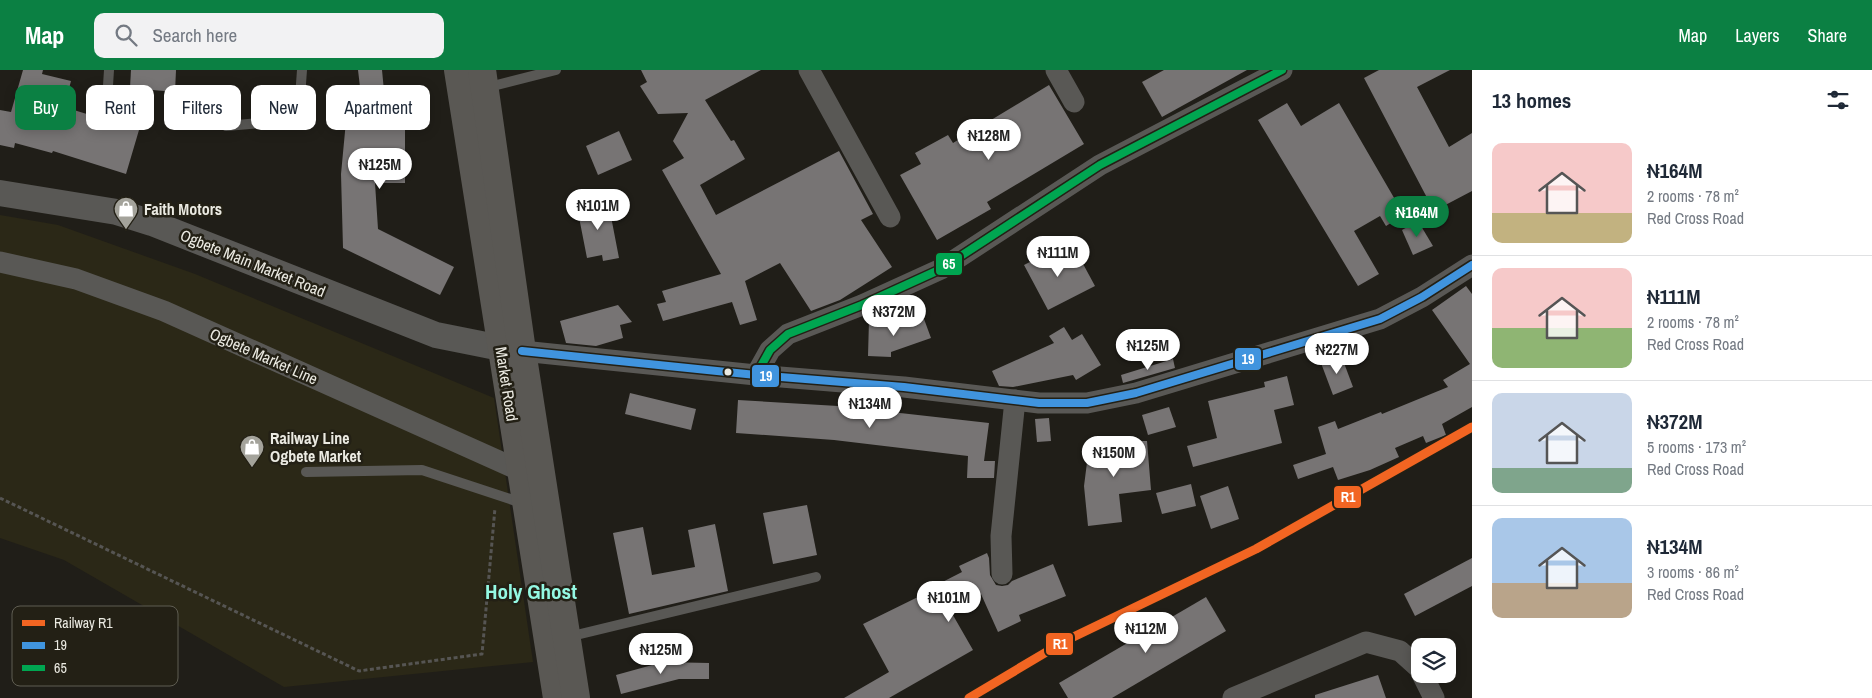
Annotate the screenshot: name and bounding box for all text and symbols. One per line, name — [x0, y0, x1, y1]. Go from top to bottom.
search box — [94, 13, 444, 58]
text: Map — [25, 19, 64, 51]
icon: search — [112, 21, 140, 49]
text: Search here — [152, 22, 237, 48]
text: Map — [1679, 23, 1707, 48]
text: Layers — [1735, 23, 1780, 48]
text: Share — [1808, 23, 1847, 48]
chip: Buy — [15, 85, 76, 130]
chip: Rent — [86, 85, 154, 130]
chip: Filters — [164, 85, 241, 130]
chip: New — [251, 85, 316, 130]
chip: Apartment — [326, 85, 430, 130]
text: 13 homes — [1492, 86, 1571, 115]
icon: filters — [1824, 86, 1852, 114]
pin: ₦128M — [954, 118, 1024, 161]
text: ₦128M — [968, 124, 1010, 146]
pin: ₦125M — [345, 148, 415, 190]
text: ₦125M — [359, 153, 401, 175]
text: ₦164M — [1647, 156, 1703, 185]
icon: home — [1532, 163, 1592, 223]
text: 2 rooms · 78 m² — [1647, 185, 1739, 207]
pin: ₦101M — [563, 189, 633, 231]
text: ₦101M — [577, 194, 619, 216]
shop icon: Faith Motors — [113, 196, 139, 230]
pin: ₦164M — [1382, 196, 1452, 238]
place label: Faith Motors — [144, 198, 222, 220]
text: ₦164M — [1396, 201, 1438, 223]
text: Red Cross Road — [1647, 207, 1744, 229]
street label: Ogbete Main Market Road — [177, 224, 329, 302]
pin: ₦111M — [1023, 236, 1093, 278]
text: ₦111M — [1038, 241, 1078, 263]
line badge: 65 — [935, 252, 963, 276]
text: 65 — [943, 255, 956, 273]
text: ₦111M — [1647, 282, 1701, 311]
icon: home — [1532, 288, 1592, 348]
pin: ₦372M — [859, 294, 929, 337]
text: ₦372M — [873, 300, 915, 322]
text: 2 rooms · 78 m² — [1647, 311, 1739, 333]
street label: Ogbete Market Line — [207, 322, 321, 390]
pin: ₦125M — [1113, 328, 1183, 371]
pin: ₦227M — [1302, 332, 1372, 375]
text: Red Cross Road — [1647, 333, 1744, 355]
text: ₦125M — [1127, 334, 1169, 356]
text: ₦227M — [1316, 338, 1358, 360]
street label: Market Road — [490, 345, 524, 423]
line badge: 19 — [1234, 347, 1262, 371]
text: 19 — [1242, 350, 1254, 368]
line badge: 19 — [751, 364, 780, 388]
unlabelled marker — [723, 367, 733, 377]
text: 19 — [760, 367, 772, 385]
pin: ₦134M — [835, 386, 905, 429]
text: ₦134M — [849, 392, 891, 414]
text: ₦372M — [1647, 407, 1703, 436]
icon: home — [1532, 413, 1592, 473]
place label: Railway Line Ogbete Market — [270, 427, 362, 467]
shop icon: Railway Line Ogbete Market — [239, 434, 265, 468]
pin: ₦150M — [1079, 436, 1149, 478]
text: 5 rooms · 173 m² — [1647, 436, 1746, 458]
text: ₦150M — [1093, 441, 1135, 463]
text: Red Cross Road — [1647, 458, 1744, 480]
line badge: R1 — [1333, 485, 1362, 509]
text: R1 — [1341, 488, 1356, 506]
text: ₦134M — [1647, 532, 1703, 561]
icon: home — [1532, 538, 1592, 598]
text: 3 rooms · 86 m² — [1647, 561, 1739, 583]
district label: Holy Ghost — [485, 577, 577, 606]
pin: ₦101M — [914, 580, 984, 623]
text: Red Cross Road — [1647, 583, 1744, 605]
text: ₦101M — [928, 586, 970, 608]
legend — [12, 606, 178, 686]
pin: ₦112M — [1111, 612, 1181, 654]
text: Railway R1 — [54, 614, 113, 632]
text: ₦112M — [1125, 617, 1167, 639]
pin: ₦125M — [626, 632, 696, 675]
line badge: R1 — [1045, 632, 1074, 656]
text: R1 — [1053, 635, 1068, 653]
text: 19 — [54, 636, 67, 654]
text: ₦125M — [640, 638, 682, 660]
map controls — [1411, 638, 1456, 683]
button: layers — [1411, 638, 1456, 683]
text: 65 — [54, 659, 67, 677]

